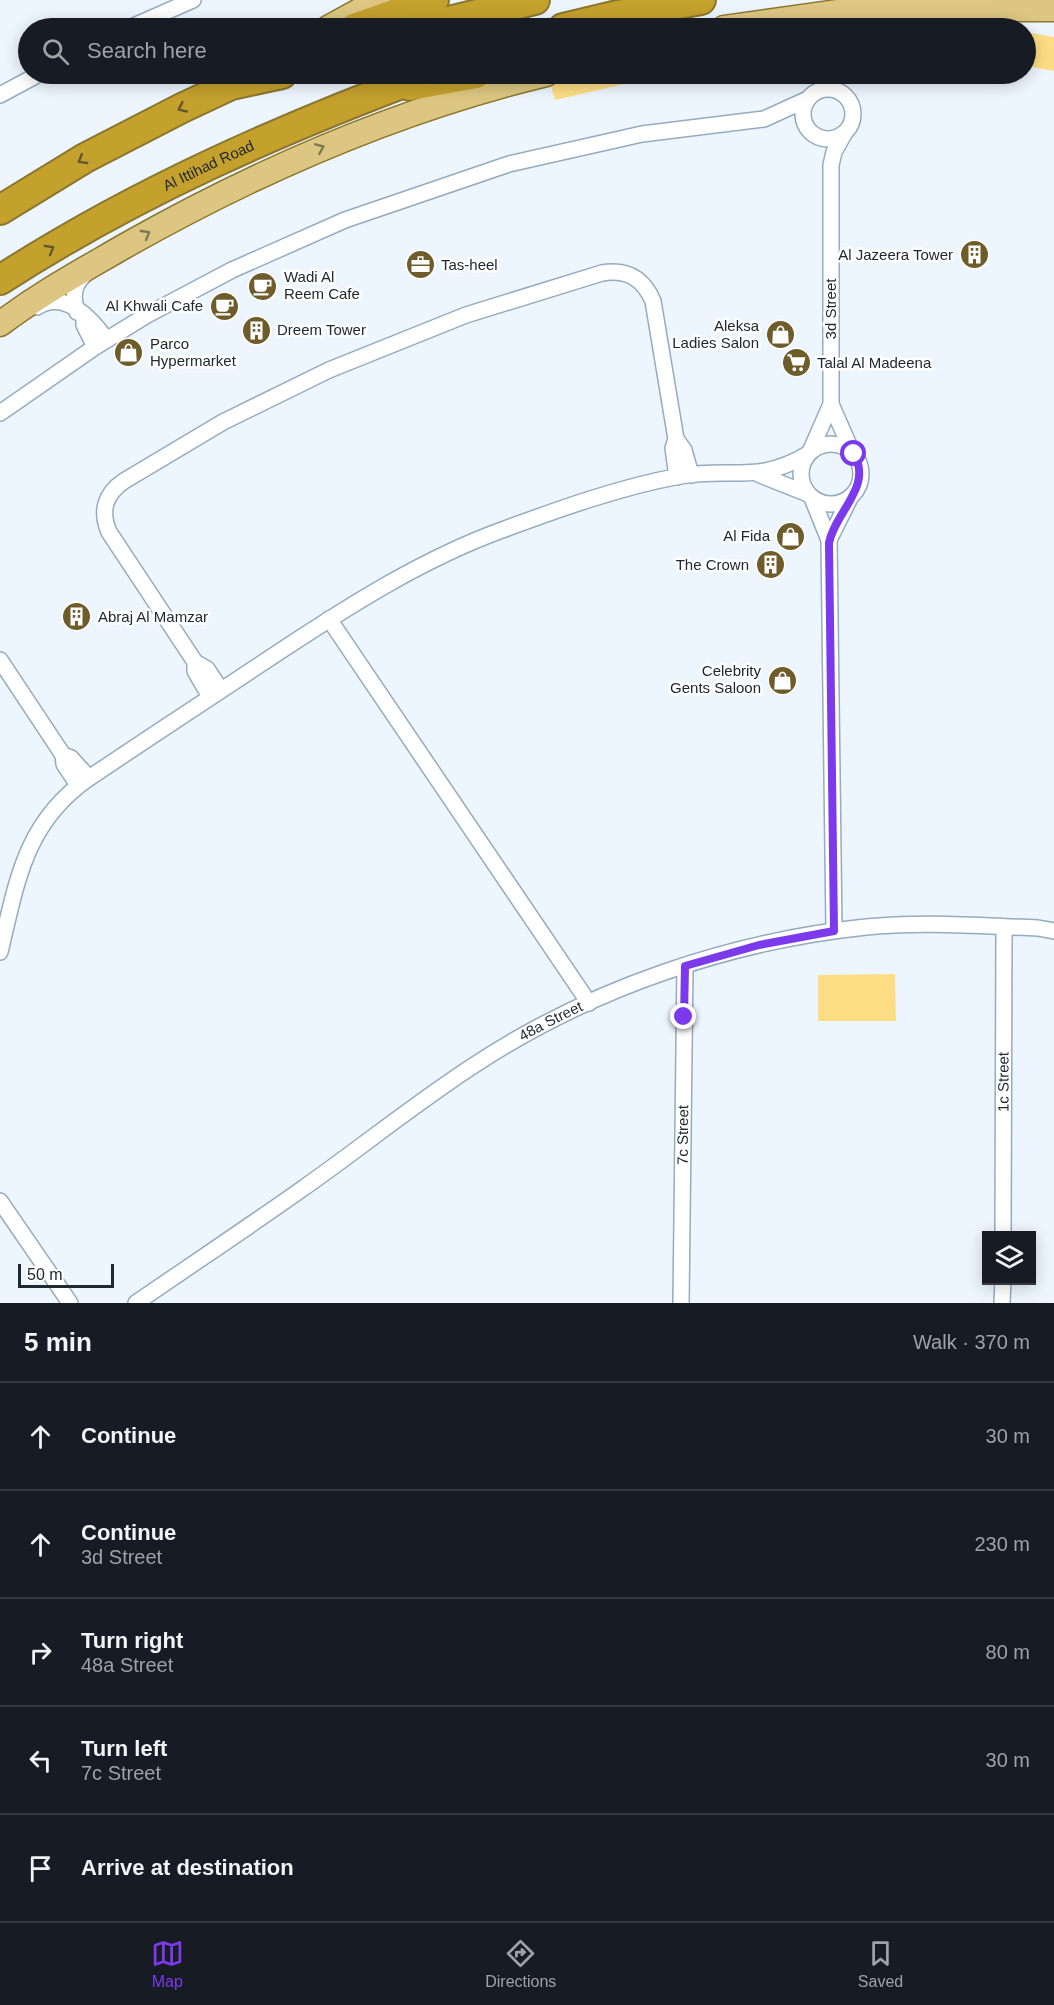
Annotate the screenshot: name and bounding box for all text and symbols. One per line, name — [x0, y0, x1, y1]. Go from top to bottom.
search box — [18, 18, 1036, 84]
icon: search — [39, 35, 72, 68]
text: Search here — [87, 38, 207, 63]
one-way arrow — [177, 100, 188, 112]
street label: Al Ittihad Road — [160, 137, 256, 194]
one-way arrow — [314, 143, 325, 155]
one-way arrow — [78, 153, 88, 165]
one-way arrow — [140, 230, 150, 242]
building icon: Al Jazeera Tower — [958, 239, 990, 271]
one-way arrow — [43, 244, 54, 256]
place label: Al Jazeera Tower — [838, 246, 953, 263]
office icon: Tas-heel — [404, 249, 436, 281]
place label: Tas-heel — [441, 256, 498, 273]
place label: Wadi Al Reem Cafe — [284, 268, 360, 302]
cafe icon: Wadi Al Reem Cafe — [247, 270, 279, 302]
street label: 3d Street — [822, 278, 839, 339]
cafe icon: Al Khwali Cafe — [208, 290, 240, 322]
place label: Al Khwali Cafe — [105, 297, 203, 314]
building icon: Dreem Tower — [240, 314, 272, 346]
place label: Aleksa Ladies Salon — [672, 317, 760, 351]
shop icon: Aleksa Ladies Salon — [764, 319, 796, 351]
place label: Dreem Tower — [277, 321, 366, 338]
place label: Parco Hypermarket — [150, 335, 237, 369]
shop icon: Parco Hypermarket — [113, 337, 145, 369]
supermarket icon: Talal Al Madeena — [780, 347, 812, 379]
place label: Talal Al Madeena — [817, 354, 932, 371]
route start — [840, 440, 866, 466]
shop icon: Al Fida — [775, 520, 807, 552]
place label: Al Fida — [723, 527, 771, 544]
building icon: The Crown — [754, 549, 786, 581]
place label: The Crown — [676, 556, 749, 573]
building icon: Abraj Al Mamzar — [61, 601, 93, 633]
place label: Abraj Al Mamzar — [98, 608, 208, 625]
place label: Celebrity Gents Saloon — [670, 662, 761, 696]
shop icon: Celebrity Gents Saloon — [766, 664, 798, 696]
street label: 48a Street — [516, 997, 586, 1044]
route end — [670, 1003, 696, 1029]
street label: 1c Street — [994, 1051, 1012, 1112]
street label: 7c Street — [674, 1104, 691, 1165]
map controls — [982, 1231, 1036, 1285]
button: layers — [982, 1231, 1036, 1285]
scale bar — [18, 1261, 114, 1288]
text: 50 m — [27, 1266, 63, 1283]
text: 5 min — [24, 1327, 92, 1357]
text: Walk · 370 m — [913, 1331, 1030, 1353]
icon: ahead — [24, 1420, 57, 1453]
text: Continue — [81, 1423, 176, 1448]
text: 30 m — [986, 1425, 1030, 1447]
text: Continue — [81, 1520, 176, 1545]
icon: ahead — [24, 1528, 57, 1561]
text: 230 m — [974, 1533, 1030, 1555]
text: 3d Street — [81, 1546, 162, 1568]
text: Turn right — [81, 1628, 183, 1653]
icon: right — [24, 1636, 57, 1669]
text: 80 m — [986, 1641, 1030, 1663]
text: 48a Street — [81, 1654, 173, 1676]
text: Turn left — [81, 1736, 167, 1761]
icon: left — [24, 1744, 57, 1777]
text: 30 m — [986, 1749, 1030, 1771]
text: 7c Street — [81, 1762, 161, 1784]
icon: arrive — [24, 1852, 57, 1885]
text: Arrive at destination — [81, 1855, 294, 1880]
tab: Map — [151, 1937, 184, 1991]
tab: Directions — [485, 1937, 556, 1991]
tab: Saved — [858, 1937, 903, 1991]

